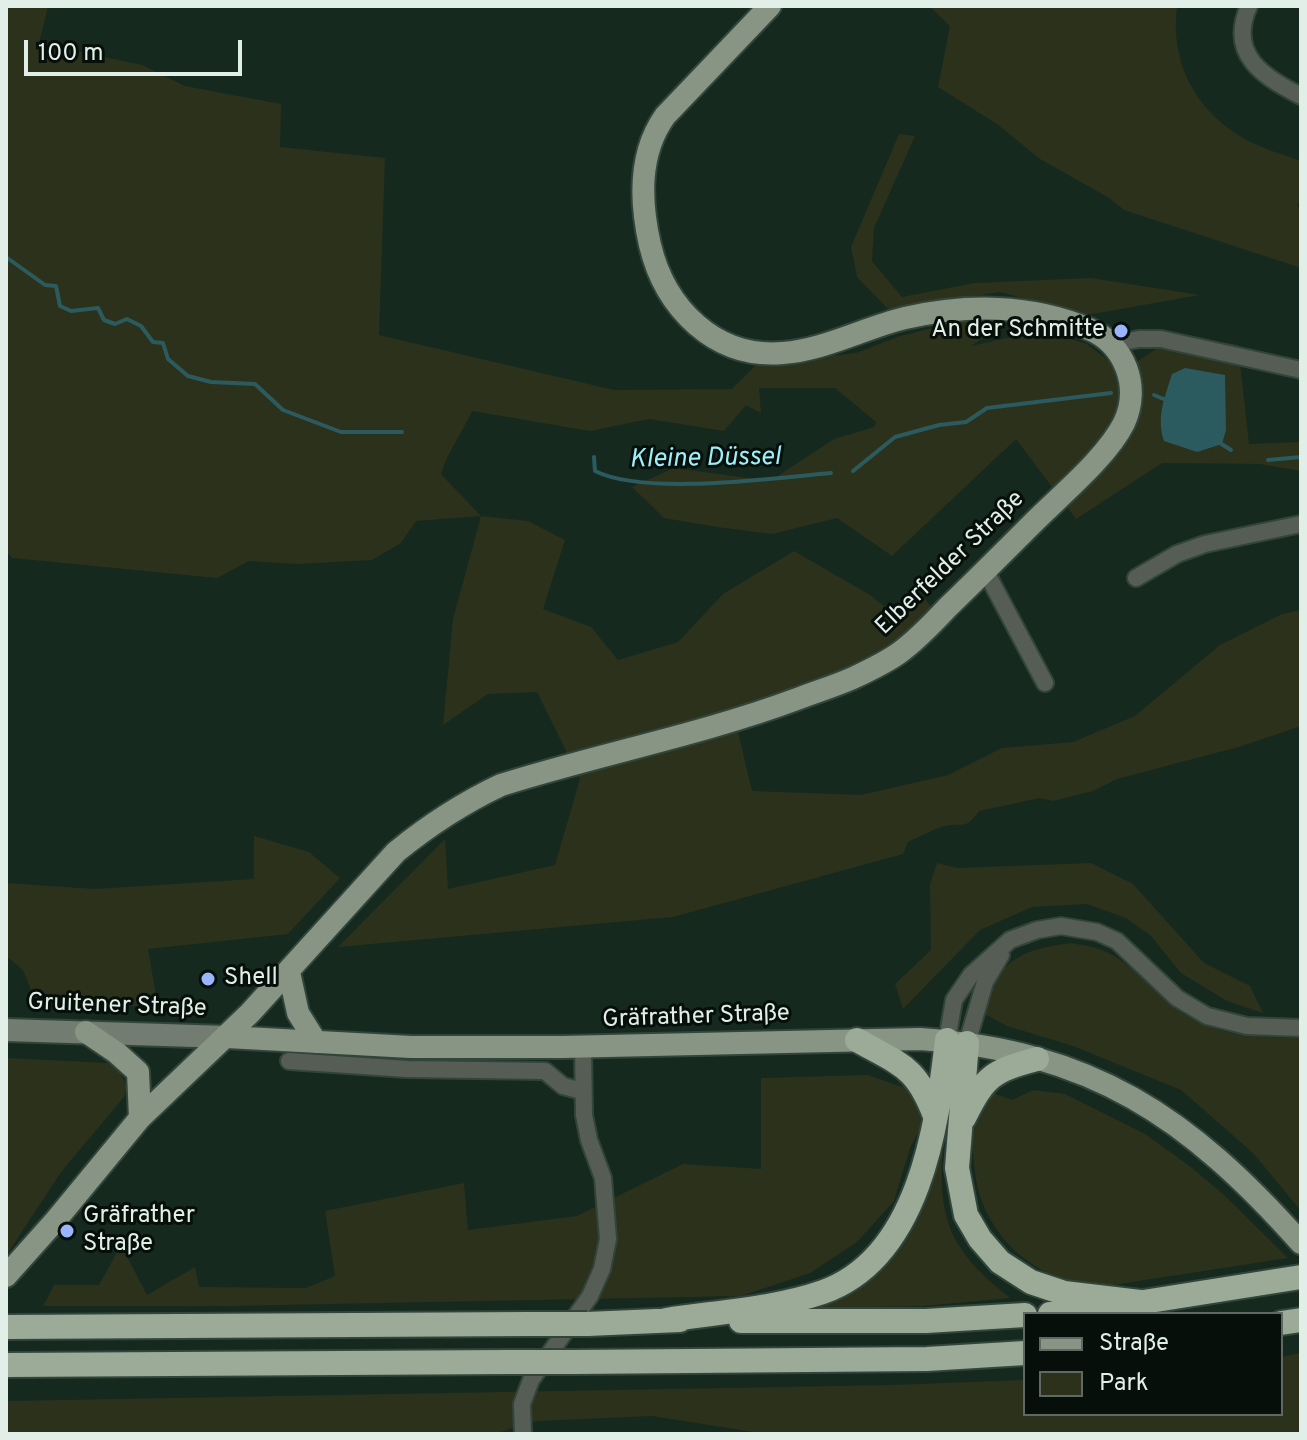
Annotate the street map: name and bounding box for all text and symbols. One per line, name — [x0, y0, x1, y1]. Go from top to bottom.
scale bar — [28, 24, 246, 74]
text: 100 m — [38, 39, 104, 69]
place label: An der Schmitte — [931, 317, 1105, 345]
marker: An der Schmitte — [1112, 322, 1130, 340]
water label: Kleine Düssel — [629, 443, 781, 477]
street label: Elberfelder Straße — [871, 486, 1031, 642]
place label: Shell — [224, 965, 278, 993]
marker: Shell — [199, 970, 217, 988]
street label: Gruitener Straße — [27, 989, 207, 1025]
street label: Gräfrather Straße — [602, 1000, 790, 1036]
place label: Gräfrather Straße — [83, 1203, 195, 1259]
marker: Gräfrather Straße — [58, 1222, 76, 1240]
legend — [1023, 1312, 1283, 1416]
text: Straße — [1099, 1329, 1169, 1359]
text: Park — [1099, 1369, 1149, 1399]

